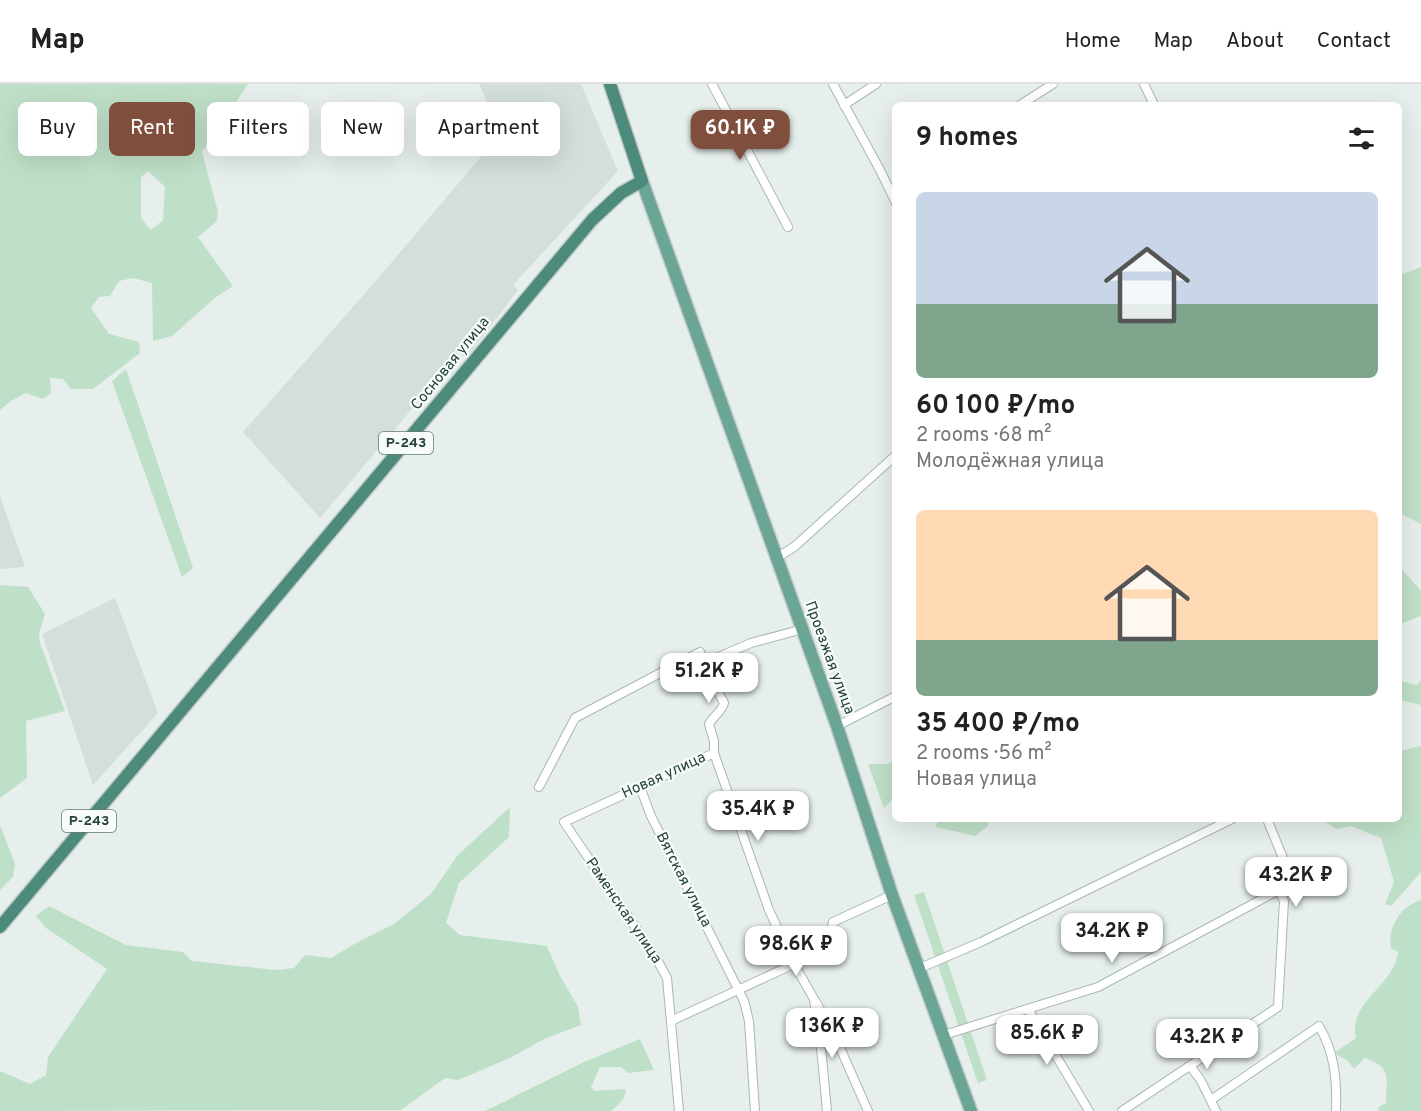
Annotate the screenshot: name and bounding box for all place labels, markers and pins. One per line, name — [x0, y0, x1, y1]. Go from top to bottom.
pin: 60.1K ₽ — [685, 110, 795, 161]
pin: 51.2K ₽ — [654, 653, 764, 704]
pin: 35.4K ₽ — [703, 791, 813, 842]
pin: 43.2K ₽ — [1241, 857, 1351, 908]
pin: 34.2K ₽ — [1057, 913, 1167, 964]
pin: 98.6K ₽ — [741, 926, 851, 977]
pin: 136K ₽ — [783, 1008, 881, 1059]
pin: 85.6K ₽ — [992, 1015, 1102, 1066]
pin: 43.2K ₽ — [1152, 1019, 1262, 1070]

